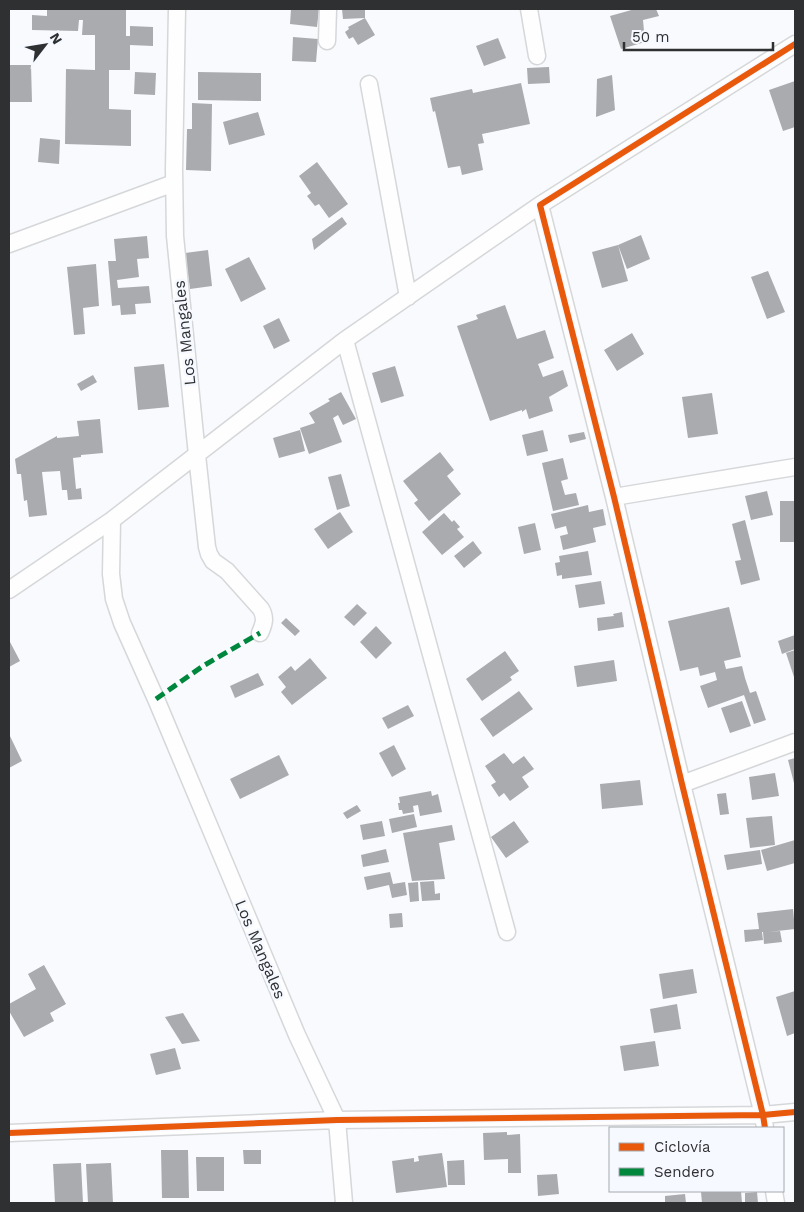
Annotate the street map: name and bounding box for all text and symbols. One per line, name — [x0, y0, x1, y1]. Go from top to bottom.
north arrow — [20, 20, 70, 70]
scale bar — [624, 20, 773, 52]
text: 50 m — [632, 28, 669, 46]
text: N — [47, 30, 66, 47]
street label: Los Mangales — [170, 280, 199, 386]
street label: Los Mangales — [231, 897, 290, 1001]
legend — [609, 1127, 784, 1192]
text: Ciclovía — [654, 1138, 711, 1156]
text: Sendero — [654, 1163, 715, 1181]

